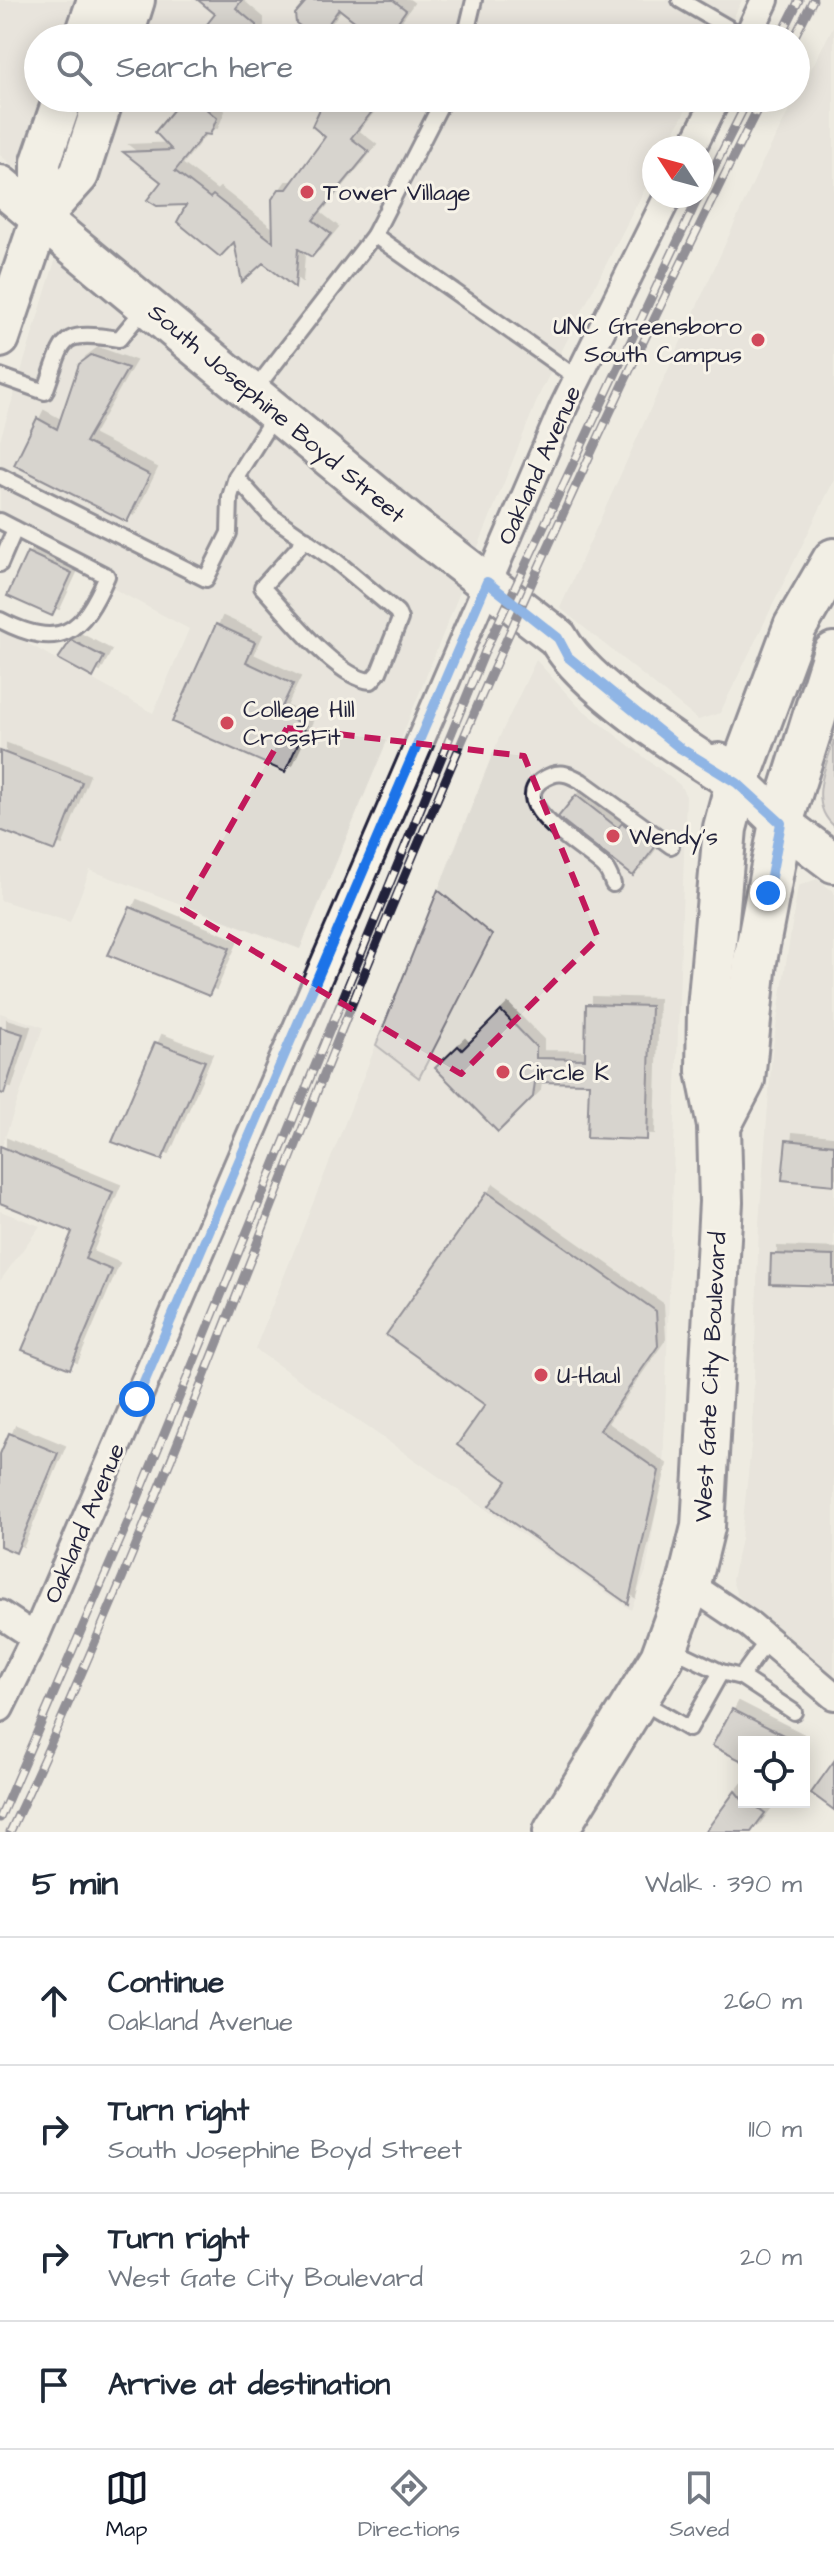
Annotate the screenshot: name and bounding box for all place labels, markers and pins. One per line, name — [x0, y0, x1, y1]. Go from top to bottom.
place label: Tower Village — [323, 176, 471, 211]
marker: Tower Village — [298, 183, 316, 201]
place label: UNC Greensboro South Campus — [553, 310, 743, 372]
marker: UNC Greensboro South Campus — [749, 331, 767, 349]
place label: College Hill CrossFit — [243, 693, 355, 755]
marker: College Hill CrossFit — [218, 714, 236, 732]
place label: Wendy's — [629, 820, 718, 855]
marker: Wendy's — [604, 827, 622, 845]
place label: Circle K — [519, 1056, 609, 1090]
marker: Circle K — [494, 1063, 512, 1081]
place label: U-Haul — [557, 1359, 621, 1393]
marker: U-Haul — [532, 1366, 550, 1384]

